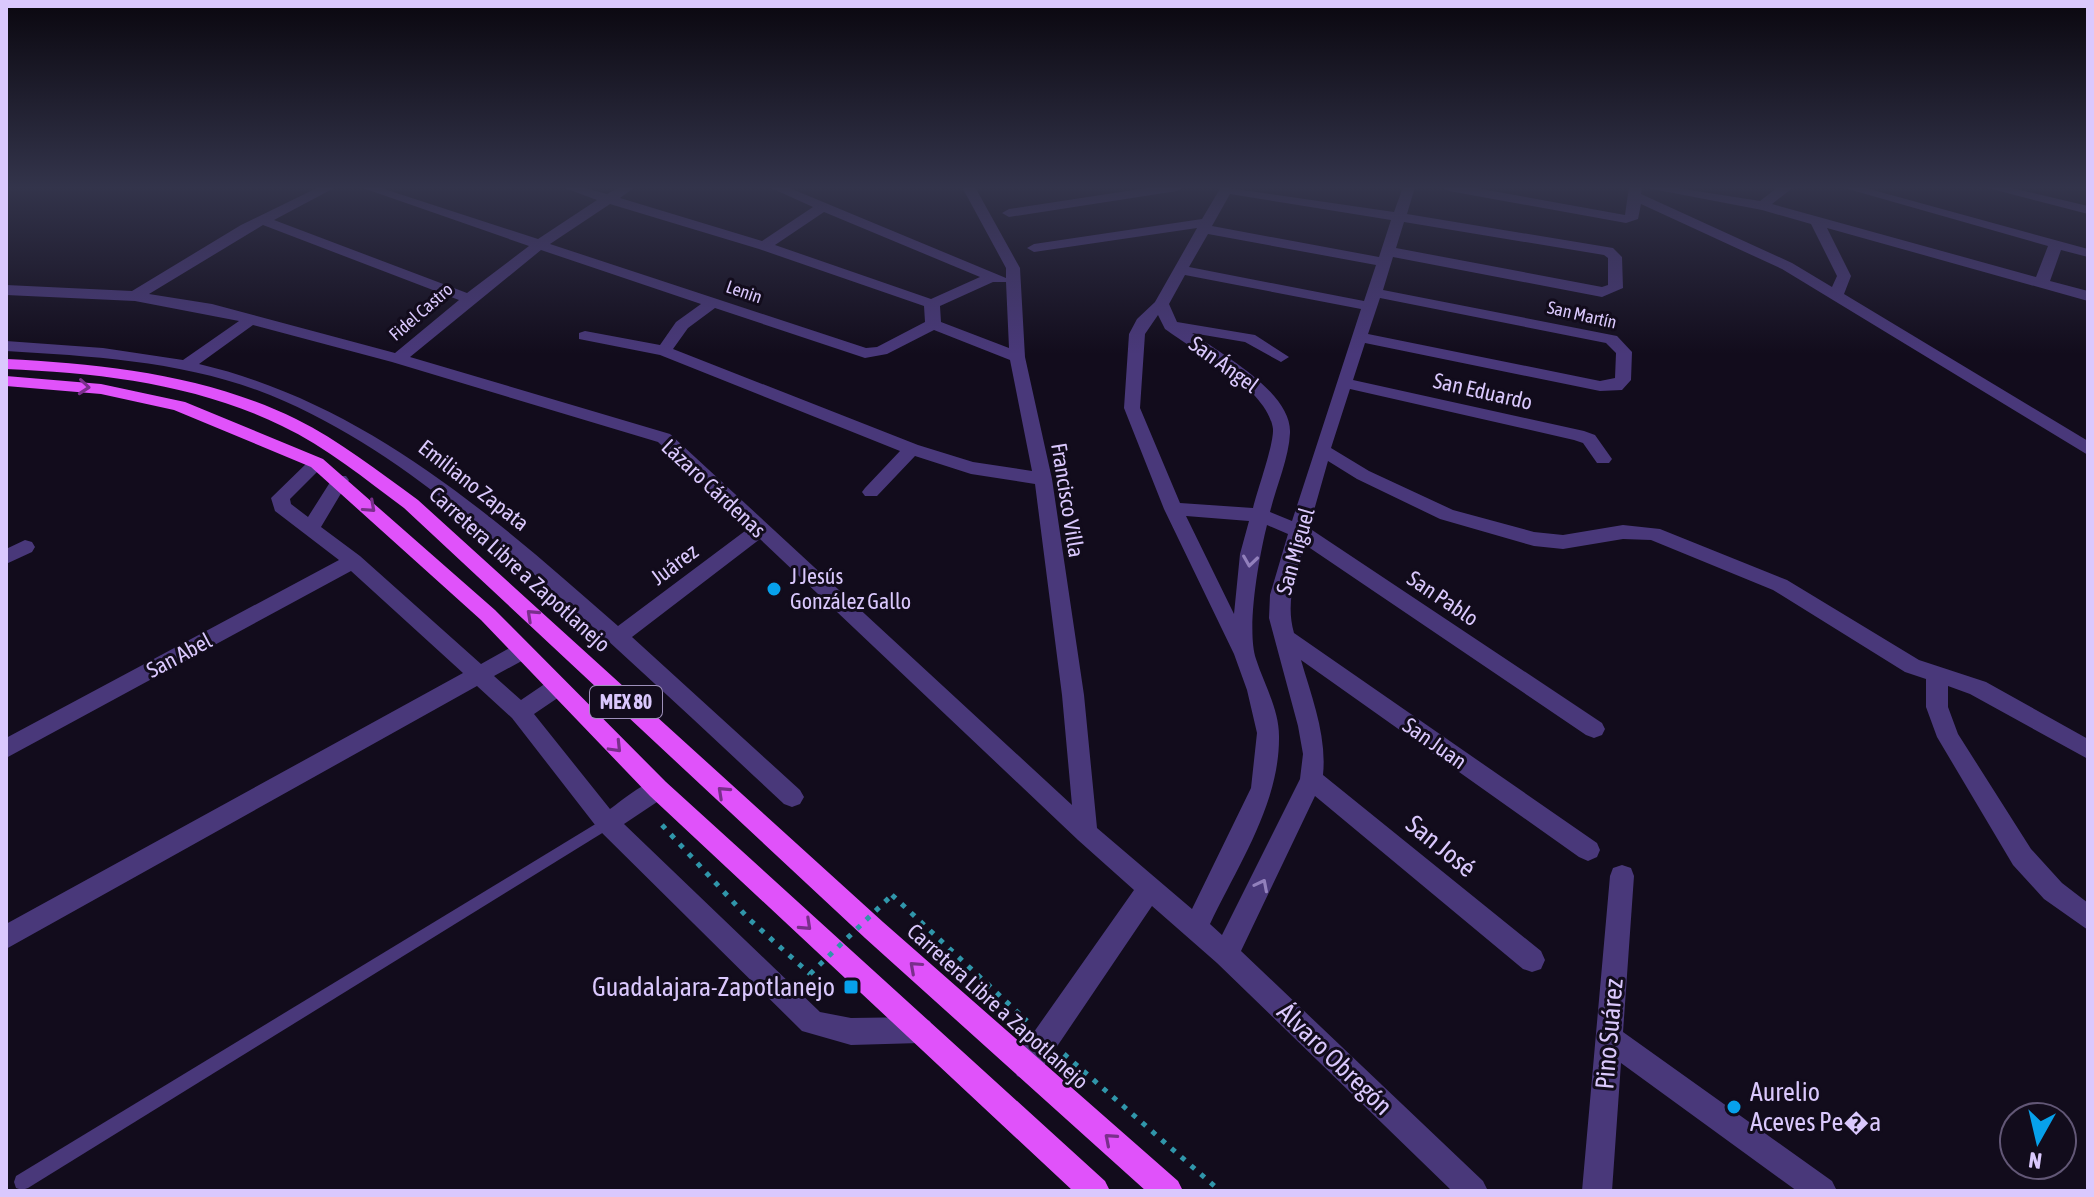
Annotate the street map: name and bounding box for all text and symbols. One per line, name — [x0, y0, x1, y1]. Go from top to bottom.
street label: Lenin — [723, 276, 765, 307]
street label: Fidel Castro — [385, 278, 457, 345]
street label: San Martín — [1545, 296, 1619, 333]
street label: San Ángel — [1184, 330, 1264, 398]
street label: San Eduardo — [1431, 367, 1535, 415]
one-way arrow — [78, 378, 91, 395]
street label: Lázaro Cárdenas — [657, 433, 771, 543]
street label: Emiliano Zapata — [414, 434, 534, 536]
street label: Francisco Villa — [1046, 441, 1090, 559]
street label: Carretera Libre a Zapotlanejo — [424, 481, 616, 657]
one-way arrow — [361, 498, 376, 512]
street label: San Miguel — [1270, 505, 1320, 597]
street label: Juárez — [645, 538, 703, 590]
one-way arrow — [1242, 554, 1259, 568]
place label: J Jesús González Gallo — [790, 563, 911, 614]
street label: San Pablo — [1403, 565, 1483, 631]
marker: J Jesús González Gallo — [765, 580, 783, 598]
one-way arrow — [527, 610, 541, 625]
street label: San Abel — [142, 627, 216, 683]
road number: MEX 80 — [590, 686, 662, 718]
street label: San Juan — [1398, 712, 1472, 774]
one-way arrow — [607, 738, 622, 752]
one-way arrow — [718, 787, 733, 801]
street label: San José — [1400, 809, 1482, 883]
one-way arrow — [1252, 879, 1267, 894]
one-way arrow — [796, 916, 811, 930]
street label: Carretera Libre a Zapotlanejo — [902, 918, 1094, 1094]
one-way arrow — [910, 962, 925, 977]
place label: Guadalajara-Zapotlanejo — [592, 972, 835, 1002]
street label: Pino Suárez — [1589, 977, 1629, 1091]
marker: Guadalajara-Zapotlanejo — [842, 978, 860, 996]
street label: Álvaro Obregón — [1271, 997, 1399, 1121]
place label: Aurelio Aceves Pe�a — [1750, 1077, 1881, 1137]
marker: Aurelio Aceves Pe�a — [1725, 1098, 1743, 1116]
north arrow — [1998, 1101, 2078, 1181]
one-way arrow — [1105, 1135, 1120, 1149]
text: N — [2027, 1147, 2043, 1175]

